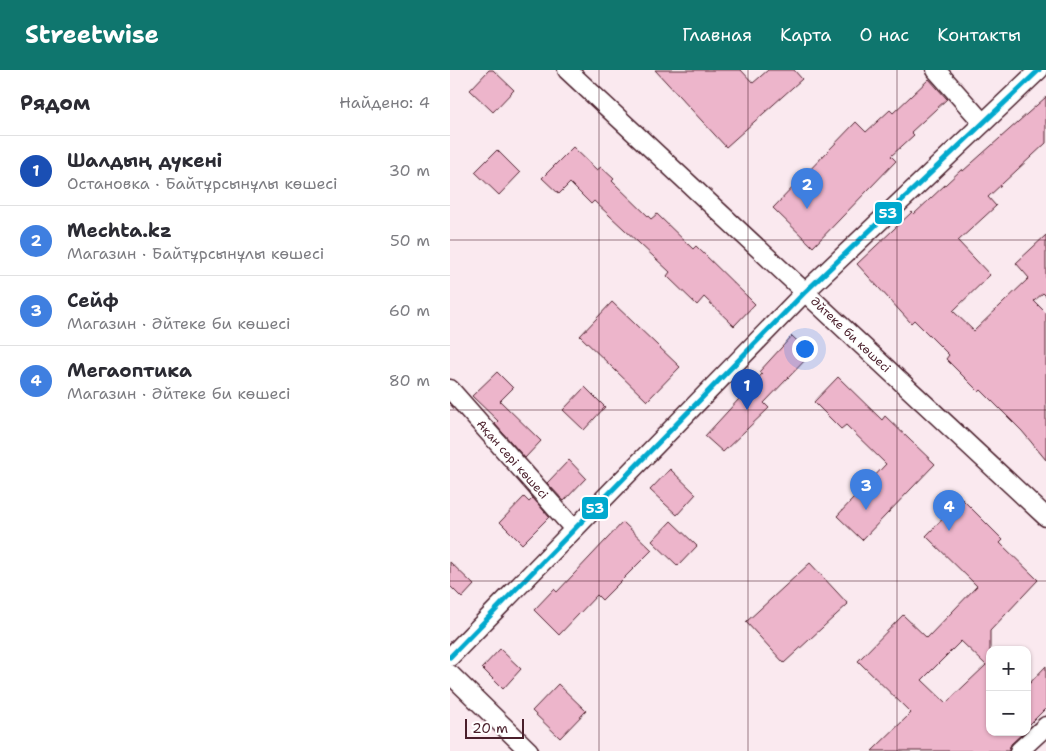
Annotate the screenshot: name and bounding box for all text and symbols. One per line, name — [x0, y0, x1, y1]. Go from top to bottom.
text: Streetwise — [25, 19, 159, 51]
text: Главная — [682, 23, 752, 47]
text: Карта — [780, 23, 832, 47]
text: О нас — [860, 23, 909, 47]
text: Контакты — [937, 23, 1021, 47]
text: Рядом — [20, 89, 90, 117]
text: Найдено: 4 — [339, 92, 430, 113]
text: Шалдың дүкені — [67, 148, 222, 173]
text: 1 — [32, 160, 40, 181]
text: 30 m — [389, 160, 430, 181]
pin: 2 — [791, 168, 823, 209]
text: Остановка · Байтұрсынұлы көшесі — [67, 173, 338, 194]
line badge: 53 — [874, 201, 903, 225]
text: 53 — [879, 204, 897, 222]
text: Mechta.kz — [67, 218, 172, 243]
text: 2 — [30, 230, 42, 251]
text: 50 m — [390, 230, 430, 251]
text: Магазин · Байтұрсынұлы көшесі — [67, 243, 324, 264]
text: Сейф — [67, 288, 118, 313]
street label: Әйтеке би көшесі — [807, 293, 894, 376]
text: 3 — [30, 300, 42, 321]
text: 60 m — [389, 300, 430, 321]
text: Магазин · Әйтеке би көшесі — [67, 313, 291, 334]
your location — [792, 336, 818, 362]
text: Мегаоптика — [67, 358, 192, 383]
pin: 1 — [731, 369, 763, 410]
text: 4 — [30, 370, 42, 391]
text: 80 m — [389, 370, 430, 391]
text: Магазин · Әйтеке би көшесі — [67, 383, 291, 404]
street label: Ақан сері көшесі — [473, 416, 552, 502]
pin: 3 — [850, 469, 882, 510]
pin: 4 — [933, 490, 965, 531]
line badge: 53 — [581, 496, 609, 520]
text: 53 — [586, 499, 604, 517]
map controls — [986, 646, 1031, 736]
button: + — [986, 646, 1031, 691]
button: − — [986, 691, 1031, 736]
scale bar — [465, 716, 524, 739]
text: 20 m — [472, 719, 508, 737]

